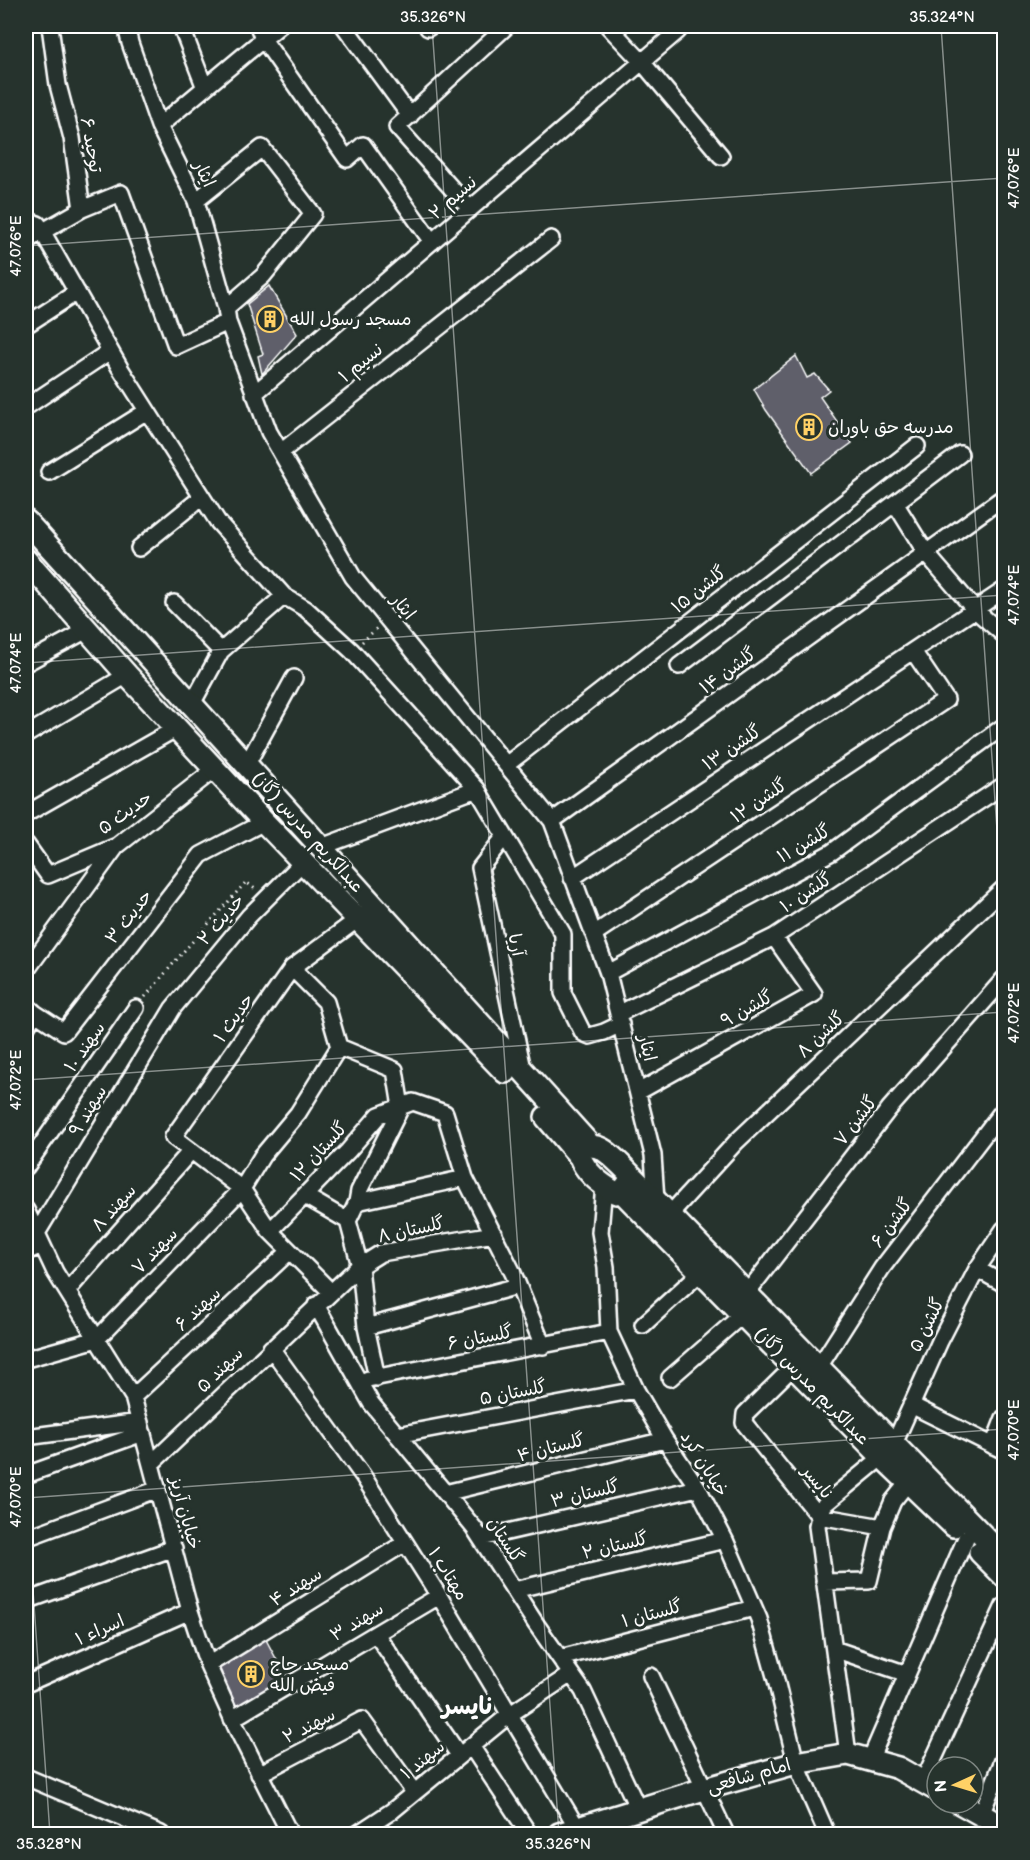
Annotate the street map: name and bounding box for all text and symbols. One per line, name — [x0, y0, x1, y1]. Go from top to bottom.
text: 35.326°N — [400, 8, 466, 27]
text: 35.324°N — [909, 8, 975, 27]
street label: توحید ۶ — [76, 116, 106, 175]
text: 47.076°E — [1005, 147, 1024, 209]
street label: ایثار — [188, 156, 219, 191]
street label: نسیم ۲ — [425, 172, 483, 227]
text: 47.076°E — [7, 215, 26, 277]
building icon: مسجد رسول الله — [255, 304, 285, 334]
place label: مسجد رسول الله — [290, 309, 411, 330]
street label: نسیم ۱ — [335, 339, 389, 389]
building icon: مدرسه حق باوران — [794, 412, 824, 442]
place label: مدرسه حق باوران — [828, 417, 954, 438]
street label: گلشن ۱۵ — [667, 562, 731, 618]
text: 47.074°E — [1005, 564, 1024, 625]
street label: ایثار — [385, 588, 420, 624]
text: 47.074°E — [7, 632, 26, 693]
street label: گلشن ۱۴ — [695, 643, 761, 699]
street label: گلشن ۱۳ — [699, 721, 766, 775]
street label: عبدالکریم مدرس (گاز) — [246, 767, 368, 899]
street label: گلشن ۱۲ — [727, 774, 792, 828]
street label: حدیث ۵ — [94, 787, 156, 839]
street label: گلشن ۱۱ — [774, 820, 835, 868]
street label: گلشن ۱۰ — [776, 868, 836, 917]
street label: حدیث ۳ — [101, 886, 157, 948]
street label: حدیث ۲ — [193, 890, 249, 950]
street label: آریا — [503, 932, 529, 960]
text: 47.072°E — [1005, 982, 1024, 1043]
street label: گلشن ۹ — [717, 986, 777, 1032]
street label: حدیث ۱ — [210, 989, 258, 1047]
street label: گلشن ۸ — [793, 1007, 849, 1062]
street label: سهند ۱۰ — [60, 1018, 110, 1076]
street label: ایثار — [633, 1031, 660, 1064]
text: 47.072°E — [7, 1049, 26, 1110]
street label: سهند ۹ — [65, 1082, 111, 1140]
street label: گلشن ۷ — [830, 1092, 882, 1150]
street label: گلستان ۱۲ — [286, 1118, 352, 1186]
street label: سهند ۸ — [87, 1180, 141, 1236]
street label: گلشن ۶ — [867, 1194, 917, 1252]
street label: گلستان ۸ — [376, 1213, 447, 1247]
street label: سهند ۷ — [128, 1223, 182, 1279]
street label: سهند ۶ — [171, 1283, 225, 1335]
street label: گلشن ۵ — [905, 1294, 949, 1355]
street label: گلستان ۶ — [446, 1321, 515, 1355]
street label: عبدالکریم مدرس (گاز) — [748, 1323, 874, 1451]
street label: سهند ۵ — [192, 1343, 248, 1397]
street label: گلستان ۵ — [478, 1376, 548, 1410]
text: 47.070°E — [1005, 1399, 1024, 1461]
street label: خیابان کرد — [676, 1427, 732, 1501]
street label: گلستان ۴ — [515, 1429, 587, 1467]
street label: نایسر — [796, 1459, 837, 1503]
text: 47.070°E — [7, 1466, 26, 1528]
street label: خیابان آریز — [165, 1472, 205, 1552]
street label: گلستان ۳ — [549, 1476, 622, 1512]
street label: گلستان — [482, 1513, 528, 1567]
street label: گلستان ۲ — [580, 1528, 650, 1564]
street label: مهتاب ۱ — [424, 1544, 472, 1604]
street label: سهند ۴ — [266, 1563, 326, 1611]
street label: گلستان ۱ — [619, 1596, 685, 1632]
street label: سهند ۳ — [326, 1598, 388, 1646]
street label: اسراء ۱ — [72, 1610, 128, 1650]
place label: مسجد حاج فیض الله — [270, 1654, 349, 1696]
building icon: مسجد حاج فیض الله — [236, 1659, 266, 1689]
district label: نایسر — [440, 1692, 492, 1721]
street label: سهند ۲ — [279, 1704, 339, 1748]
street label: سهند ۱ — [397, 1736, 449, 1784]
street label: امام شافعی — [705, 1754, 794, 1801]
north arrow — [925, 1755, 985, 1815]
text: N — [932, 1779, 951, 1793]
text: 35.328°N — [16, 1835, 82, 1854]
text: 35.326°N — [525, 1835, 591, 1854]

